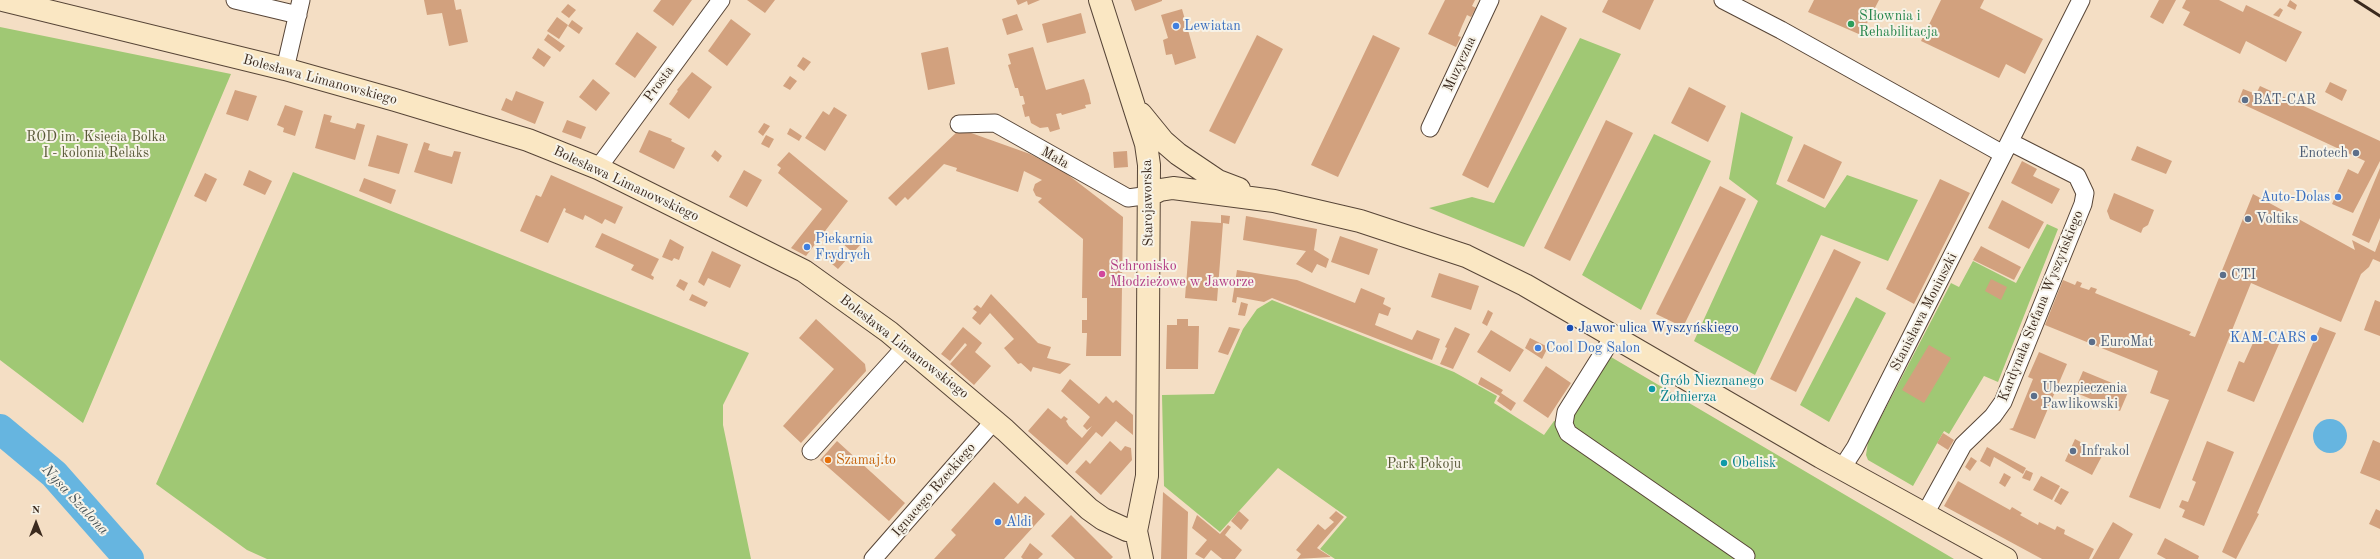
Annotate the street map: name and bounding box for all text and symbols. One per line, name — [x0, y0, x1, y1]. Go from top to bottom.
place label: SIłownia i Rehabilitacja — [1859, 8, 1938, 40]
place label: Lewiatan — [1184, 18, 1241, 34]
marker: SIłownia i Rehabilitacja — [1846, 19, 1856, 29]
marker: Lewiatan — [1171, 21, 1181, 31]
street label: Muzyczna — [1440, 34, 1480, 94]
street label: Bolesława Limanowskiego — [241, 51, 399, 109]
street label: Prosta — [640, 63, 678, 105]
place label: BAT-CAR — [2253, 92, 2316, 108]
marker: BAT-CAR — [2240, 95, 2250, 105]
park label: ROD im. Księcia Bolka I - kolonia Relaks — [26, 129, 166, 162]
street label: Bolesława Limanowskiego — [550, 143, 702, 225]
street label: Mała — [1038, 144, 1072, 172]
place label: Enotech — [2299, 145, 2348, 161]
marker: Enotech — [2351, 148, 2361, 158]
street label: Starojaworska — [1139, 159, 1157, 247]
place label: Auto-Dolas — [2260, 189, 2330, 205]
marker: Auto-Dolas — [2333, 192, 2343, 202]
street label: Kardynała Stefana Wyszyńskiego — [1995, 208, 2087, 404]
place label: Voltiks — [2256, 211, 2298, 227]
marker: Voltiks — [2243, 214, 2253, 224]
place label: Piekarnia Frydrych — [815, 231, 873, 264]
marker: Piekarnia Frydrych — [802, 242, 812, 252]
street label: Stanisława Moniuszki — [1887, 250, 1961, 374]
place label: Schronisko Młodzieżowe w Jaworze — [1110, 258, 1254, 290]
place label: CTI — [2231, 267, 2256, 283]
marker: Schronisko Młodzieżowe w Jaworze — [1097, 269, 1107, 279]
marker: CTI — [2218, 270, 2228, 280]
street label: Bolesława Limanowskiego — [836, 291, 972, 403]
place label: Jawor ulica Wyszyńskiego — [1578, 320, 1739, 336]
marker: Jawor ulica Wyszyńskiego — [1565, 323, 1575, 333]
place label: KAM-CARS — [2230, 330, 2306, 346]
marker: KAM-CARS — [2309, 333, 2319, 343]
place label: EuroMat — [2100, 334, 2153, 350]
marker: EuroMat — [2087, 337, 2097, 347]
place label: Cool Dog Salon — [1546, 340, 1640, 356]
marker: Cool Dog Salon — [1533, 343, 1543, 353]
place label: Grób Nieznanego Żołnierza — [1660, 373, 1764, 406]
place label: Ubezpieczenia Pawlikowski — [2042, 380, 2127, 412]
marker: Grób Nieznanego Żołnierza — [1647, 384, 1657, 394]
marker: Ubezpieczenia Pawlikowski — [2029, 391, 2039, 401]
street label: Ignacego Rzeckiego — [889, 439, 979, 541]
place label: Infrakol — [2081, 443, 2129, 459]
marker: Infrakol — [2068, 446, 2078, 456]
place label: Szamaj.to — [836, 452, 896, 468]
marker: Szamaj.to — [823, 455, 833, 465]
place label: Obelisk — [1732, 455, 1776, 471]
park label: Park Pokoju — [1387, 456, 1461, 472]
marker: Obelisk — [1719, 458, 1729, 468]
water label: Nysa Szalona — [38, 461, 112, 539]
north arrow — [16, 503, 56, 543]
text: N — [32, 505, 40, 516]
place label: Aldi — [1006, 514, 1032, 530]
marker: Aldi — [993, 517, 1003, 527]

